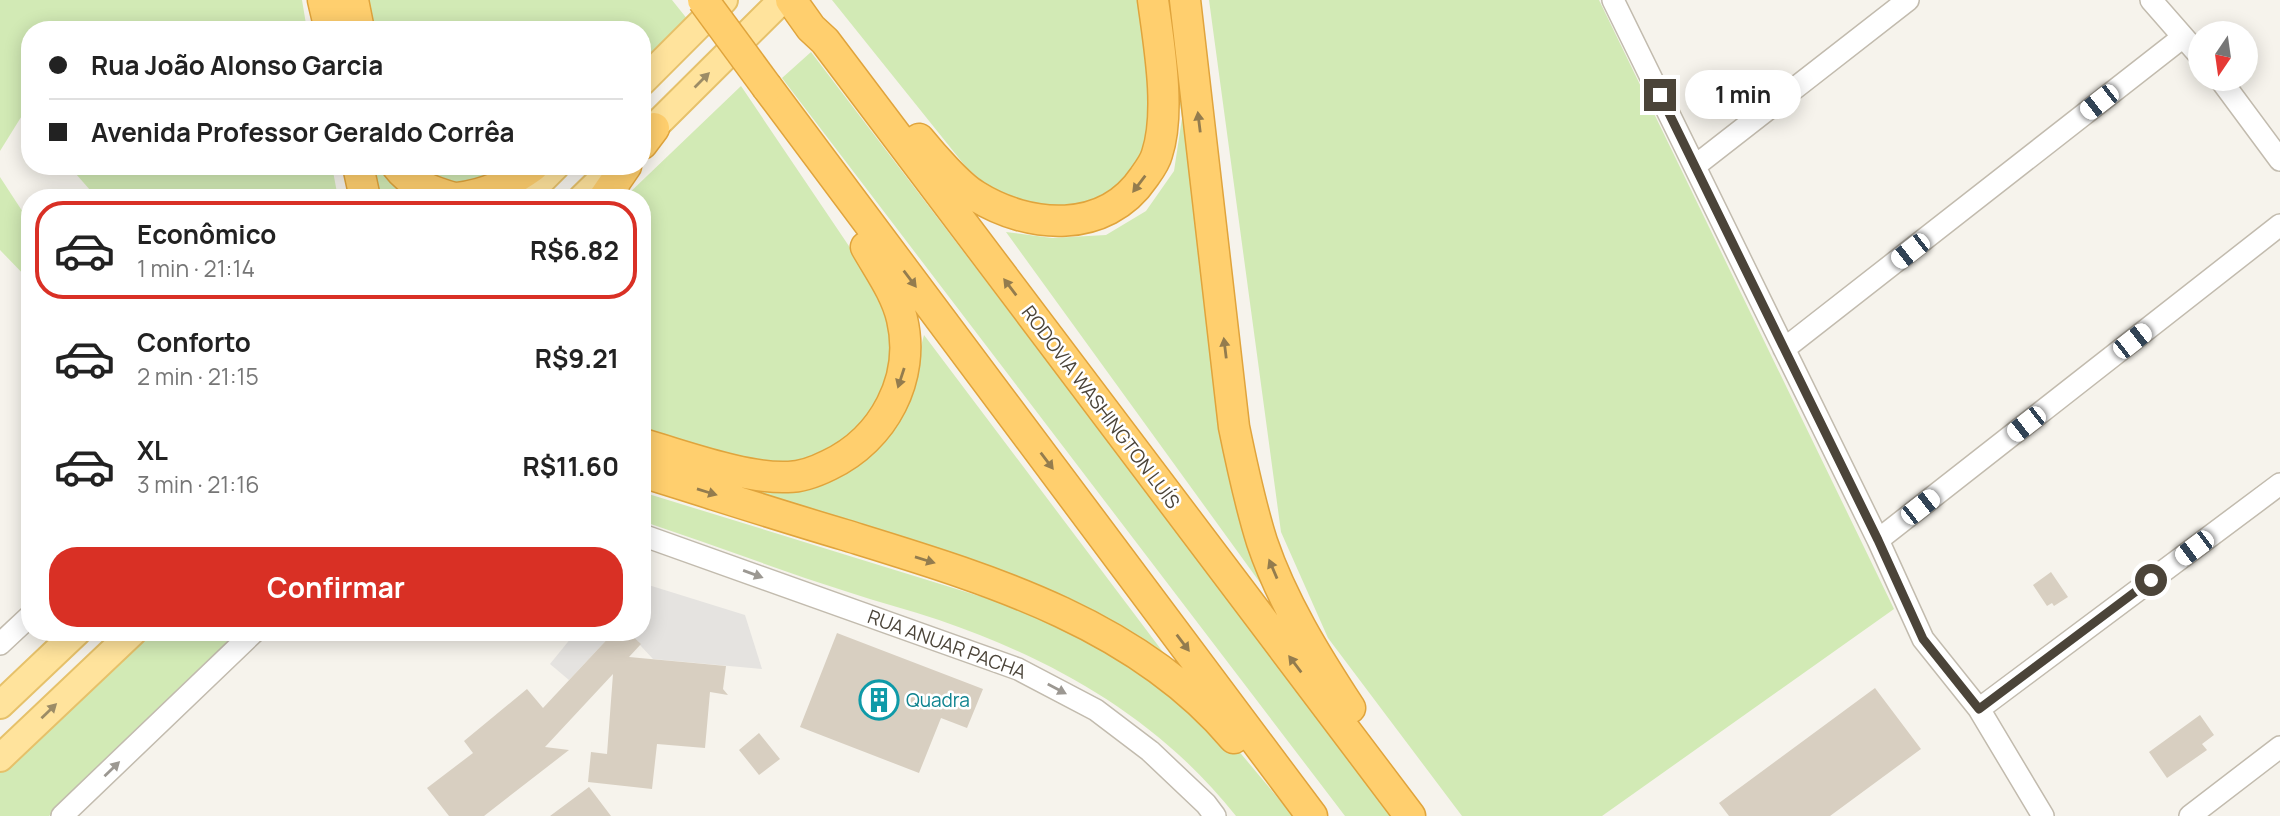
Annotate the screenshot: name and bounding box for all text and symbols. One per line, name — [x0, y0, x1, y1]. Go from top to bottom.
north arrow — [2188, 21, 2258, 91]
map controls — [2188, 21, 2258, 91]
text: Rua João Alonso Garcia — [91, 47, 383, 83]
callout: 1 min — [1684, 70, 1800, 119]
one-way arrow — [694, 72, 710, 89]
text: 1 min — [1715, 78, 1771, 110]
route end — [1644, 79, 1676, 111]
car — [2076, 81, 2123, 123]
one-way arrow — [1193, 111, 1204, 133]
text: Avenida Professor Geraldo Corrêa — [91, 114, 515, 150]
one-way arrow — [1132, 175, 1146, 193]
text: Econômico — [137, 216, 276, 252]
icon: car — [53, 219, 116, 282]
car — [1887, 230, 1934, 272]
text: R$6.82 — [530, 232, 619, 268]
text: 1 min · 21:14 — [137, 252, 255, 284]
one-way arrow — [903, 270, 917, 288]
one-way arrow — [1004, 278, 1018, 296]
street label: RODOVIA WASHINGTON LUÍS — [1016, 300, 1186, 514]
car — [2109, 320, 2156, 362]
text: Conforto — [137, 324, 251, 360]
icon: car — [53, 327, 116, 390]
one-way arrow — [1219, 337, 1230, 359]
text: R$9.21 — [535, 340, 619, 376]
text: 2 min · 21:15 — [137, 360, 259, 392]
one-way arrow — [896, 368, 906, 389]
car — [2003, 403, 2050, 445]
text: XL — [137, 432, 168, 468]
icon: car — [53, 435, 116, 498]
text: R$11.60 — [523, 448, 619, 484]
one-way arrow — [1039, 452, 1053, 470]
text: 3 min · 21:16 — [137, 468, 259, 500]
car — [1897, 486, 1944, 528]
one-way arrow — [697, 488, 718, 498]
car — [2171, 527, 2218, 569]
button: Confirmar — [49, 547, 623, 627]
one-way arrow — [914, 555, 935, 565]
one-way arrow — [1268, 558, 1279, 579]
route start — [2135, 564, 2167, 596]
one-way arrow — [742, 569, 763, 580]
street label: RUA ANUAR PACHA — [864, 603, 1030, 685]
one-way arrow — [1176, 634, 1190, 653]
one-way arrow — [1288, 655, 1302, 673]
building icon: Quadra — [858, 679, 900, 721]
one-way arrow — [1047, 683, 1067, 695]
place label: Quadra — [906, 687, 970, 713]
one-way arrow — [41, 703, 58, 720]
one-way arrow — [103, 760, 120, 777]

